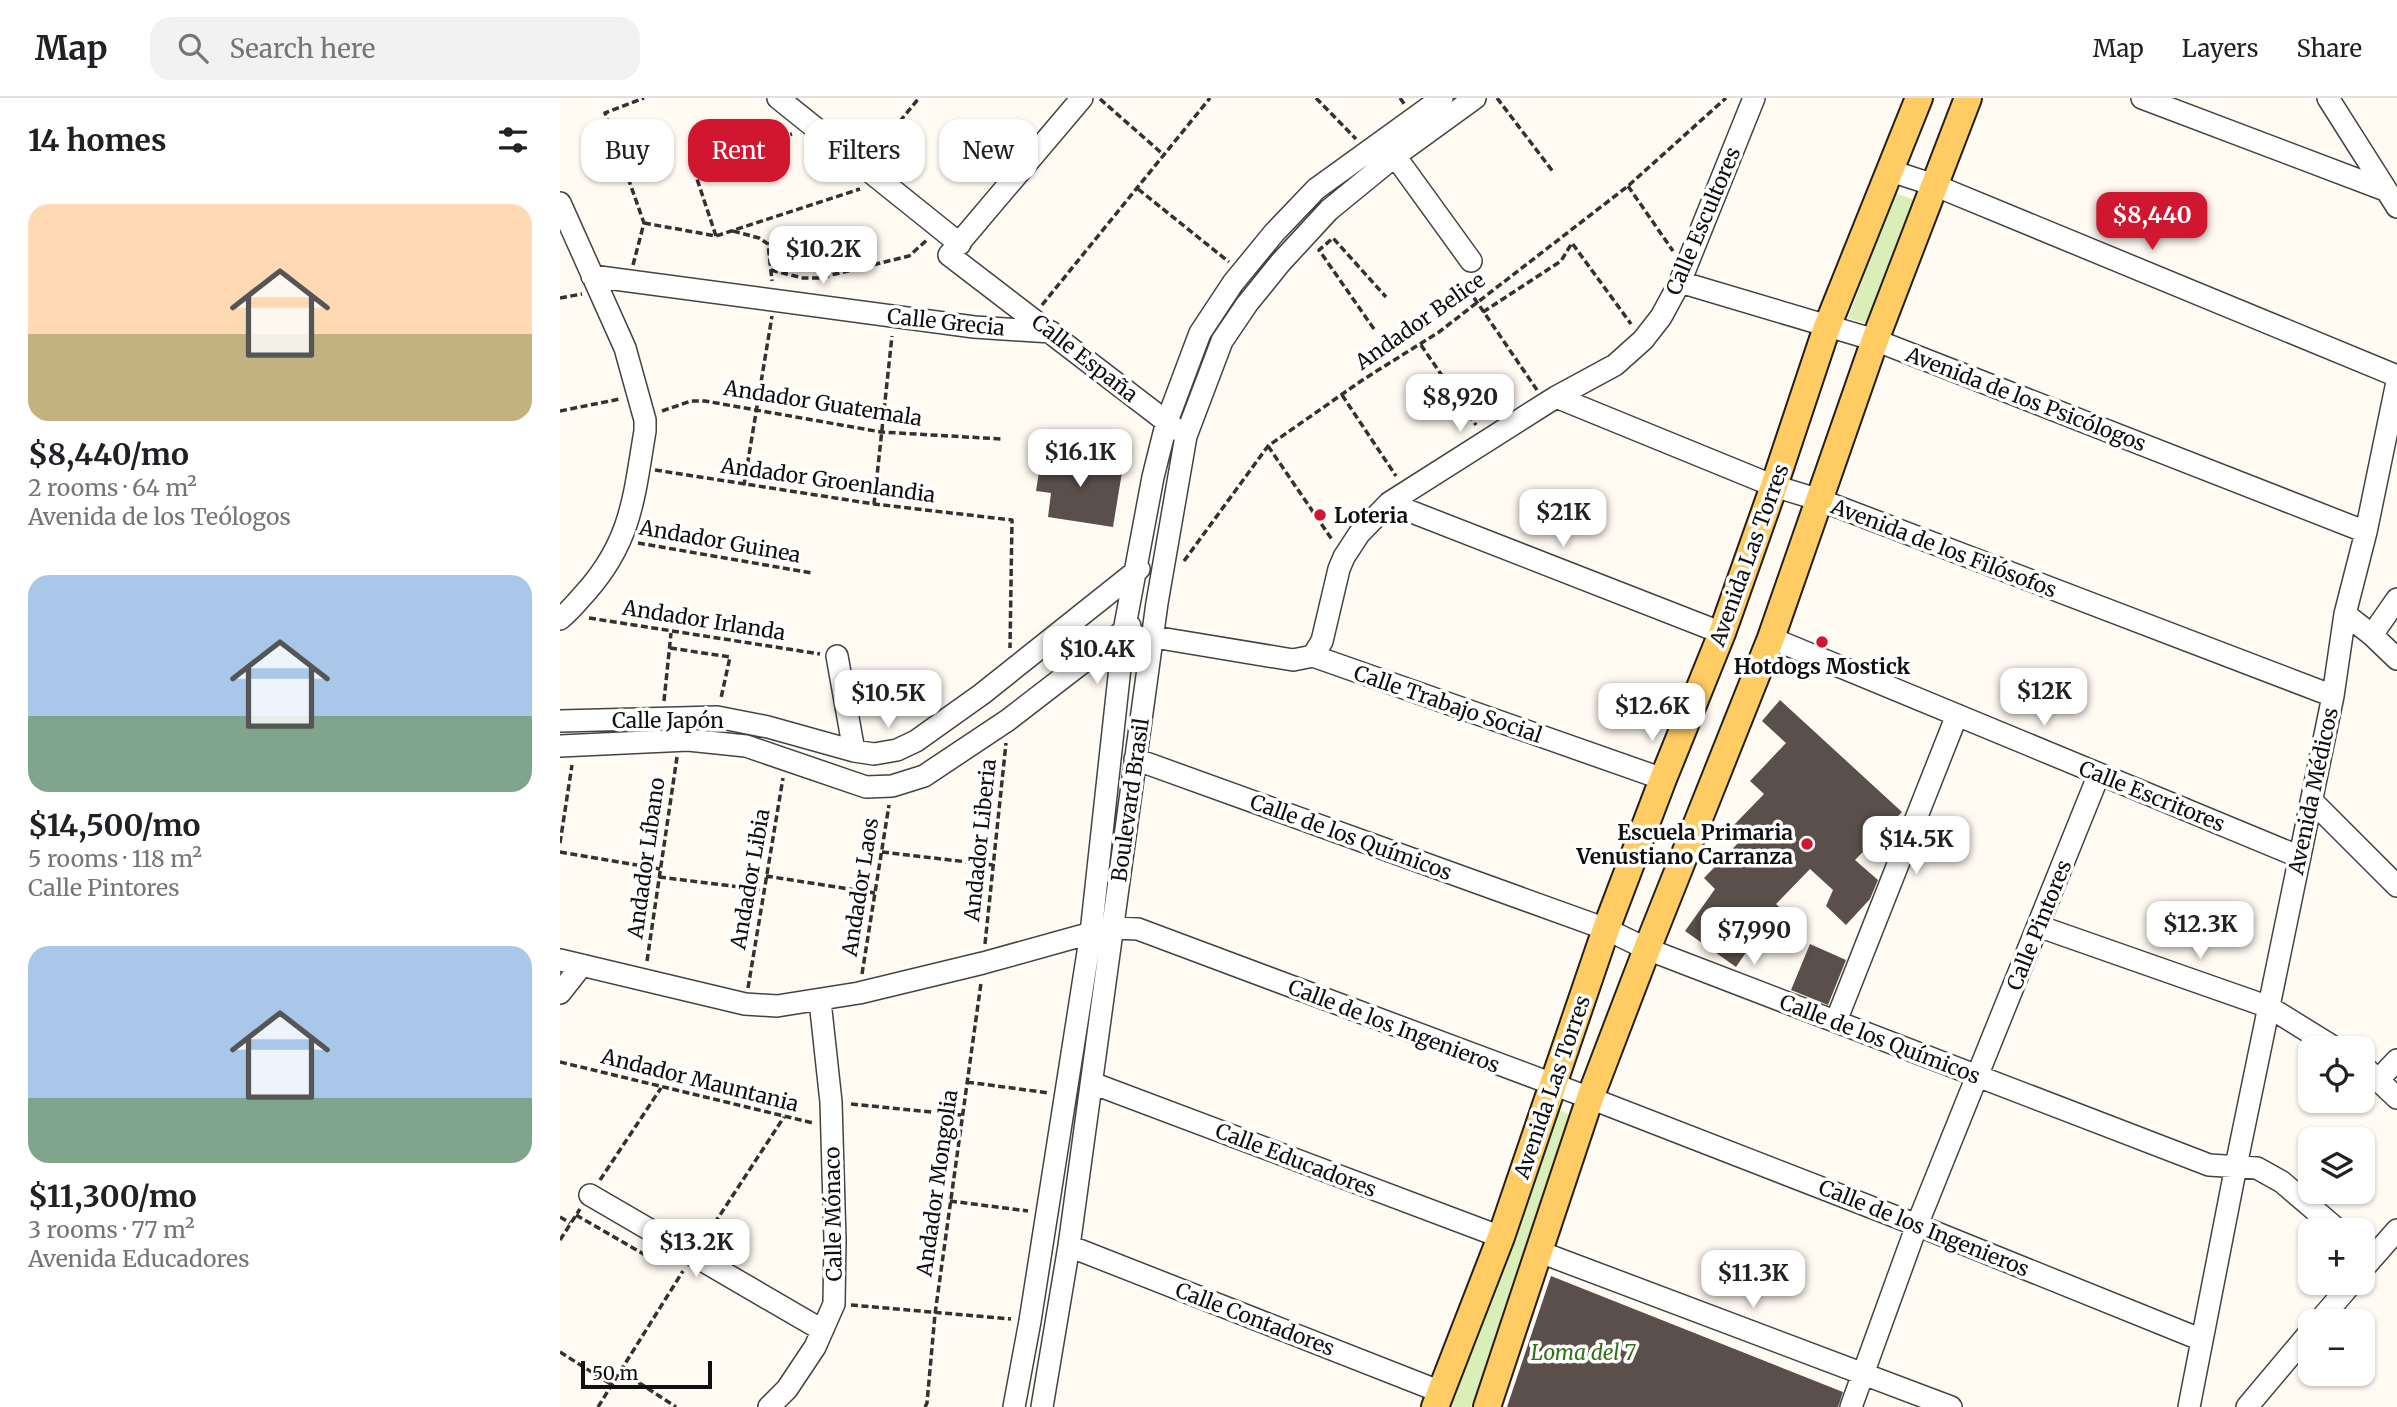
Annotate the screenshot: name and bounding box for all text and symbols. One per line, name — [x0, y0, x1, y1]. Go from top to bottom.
search box — [150, 17, 640, 80]
text: Map — [35, 28, 108, 69]
icon: search — [174, 29, 212, 67]
text: Search here — [230, 32, 375, 65]
text: Map — [2093, 33, 2144, 64]
text: Layers — [2182, 33, 2258, 64]
text: Share — [2296, 33, 2362, 64]
chip: Buy — [581, 119, 674, 182]
chip: Rent — [688, 119, 790, 182]
chip: Filters — [804, 119, 925, 182]
chip: New — [939, 119, 1038, 182]
text: 14 homes — [28, 121, 166, 159]
icon: filters — [494, 121, 532, 159]
street label: Calle Escultores — [1660, 143, 1746, 299]
pin: $8,440 — [2095, 192, 2209, 252]
text: $8,440 — [2112, 200, 2192, 229]
pin: $10.2K — [766, 226, 880, 286]
text: $10.2K — [785, 234, 861, 263]
icon: home — [217, 250, 343, 376]
street label: Andador Belice — [1349, 266, 1490, 376]
street label: Calle Grecia — [886, 302, 1006, 342]
street label: Calle España — [1026, 308, 1144, 408]
street label: Avenida de los Psicólogos — [1901, 340, 2150, 457]
street label: Andador Guatemala — [721, 374, 924, 432]
pin: $8,920 — [1403, 374, 1517, 434]
text: $8,920 — [1422, 382, 1498, 411]
pin: $16.1K — [1023, 430, 1137, 489]
text: $8,440/mo — [28, 435, 189, 473]
text: $16.1K — [1044, 437, 1116, 466]
street label: Andador Groenlandia — [718, 451, 937, 508]
street label: Avenida Las Torres — [1703, 460, 1795, 651]
text: 2 rooms · 64 m² — [28, 473, 197, 502]
pin: $21K — [1522, 490, 1604, 549]
street label: Avenida de los Filósofos — [1827, 492, 2061, 603]
text: $21K — [1535, 497, 1591, 526]
text: Avenida de los Teólogos — [28, 502, 291, 531]
place label: Loteria — [1334, 502, 1408, 529]
marker: Loteria — [1312, 507, 1328, 523]
street label: Andador Guinea — [636, 513, 803, 568]
street label: Andador Irlanda — [620, 594, 787, 646]
icon: home — [217, 621, 343, 747]
pin: $10.4K — [1040, 626, 1154, 686]
text: $10.4K — [1059, 634, 1135, 663]
marker: Hotdogs Mostick — [1814, 634, 1830, 650]
place label: Hotdogs Mostick — [1734, 653, 1911, 680]
street label: Calle Trabajo Social — [1350, 659, 1546, 749]
pin: $12K — [2003, 668, 2085, 728]
pin: $10.5K — [831, 670, 945, 730]
text: $12K — [2016, 676, 2072, 705]
text: $10.5K — [851, 678, 925, 707]
pin: $12.6K — [1595, 684, 1709, 743]
text: $12.6K — [1614, 691, 1690, 720]
street label: Avenida Médicos — [2282, 705, 2344, 878]
street label: Calle Japón — [612, 707, 724, 734]
street label: Boulevard Brasil — [1105, 716, 1155, 884]
street label: Calle Escritores — [2075, 754, 2229, 838]
street label: Andador Liberia — [958, 757, 1002, 924]
street label: Andador Líbano — [621, 776, 671, 941]
street label: Calle de los Químicos — [1246, 788, 1456, 886]
text: $14,500/mo — [28, 806, 200, 844]
street label: Andador Libia — [724, 807, 776, 952]
street label: Andador Laos — [836, 816, 884, 959]
pin: $14.5K — [1859, 816, 1973, 876]
place label: Escuela Primaria Venustiano Carranza — [1576, 819, 1793, 870]
text: $14.5K — [1879, 824, 1953, 853]
marker: Escuela Primaria Venustiano Carranza — [1799, 836, 1815, 852]
text: 5 rooms · 118 m² — [28, 844, 202, 873]
street label: Calle Pintores — [2001, 856, 2077, 994]
text: Calle Pintores — [28, 873, 179, 902]
pin: $12.3K — [2143, 902, 2257, 961]
pin: $7,990 — [1697, 908, 1811, 967]
text: $12.3K — [2163, 909, 2237, 938]
text: $7,990 — [1717, 915, 1791, 944]
street label: Calle de los Ingenieros — [1284, 973, 1504, 1079]
street label: Calle de los Químicos — [1776, 988, 1984, 1090]
icon: home — [217, 992, 343, 1118]
street label: Avenida Las Torres — [1508, 992, 1596, 1183]
map controls — [2298, 1036, 2375, 1386]
button: locate — [2298, 1036, 2375, 1113]
street label: Andador Mauntania — [598, 1042, 801, 1118]
street label: Andador Mongolia — [910, 1088, 963, 1279]
street label: Calle Educadores — [1212, 1117, 1380, 1203]
button: layers — [2298, 1127, 2375, 1204]
street label: Calle Mónaco — [818, 1146, 848, 1282]
street label: Calle de los Ingenieros — [1815, 1173, 2033, 1283]
text: $11,300/mo — [28, 1177, 197, 1215]
text: 3 rooms · 77 m² — [28, 1215, 195, 1244]
button: + — [2298, 1218, 2375, 1295]
pin: $13.2K — [639, 1220, 753, 1279]
text: $13.2K — [659, 1227, 733, 1256]
text: Avenida Educadores — [28, 1244, 250, 1273]
pin: $11.3K — [1696, 1250, 1810, 1310]
text: $11.3K — [1717, 1258, 1789, 1287]
street label: Calle Contadores — [1172, 1276, 1338, 1362]
button: − — [2298, 1309, 2375, 1386]
park label: Loma del 7 — [1531, 1339, 1636, 1366]
scale bar — [581, 1358, 712, 1390]
text: 50 m — [592, 1361, 638, 1385]

